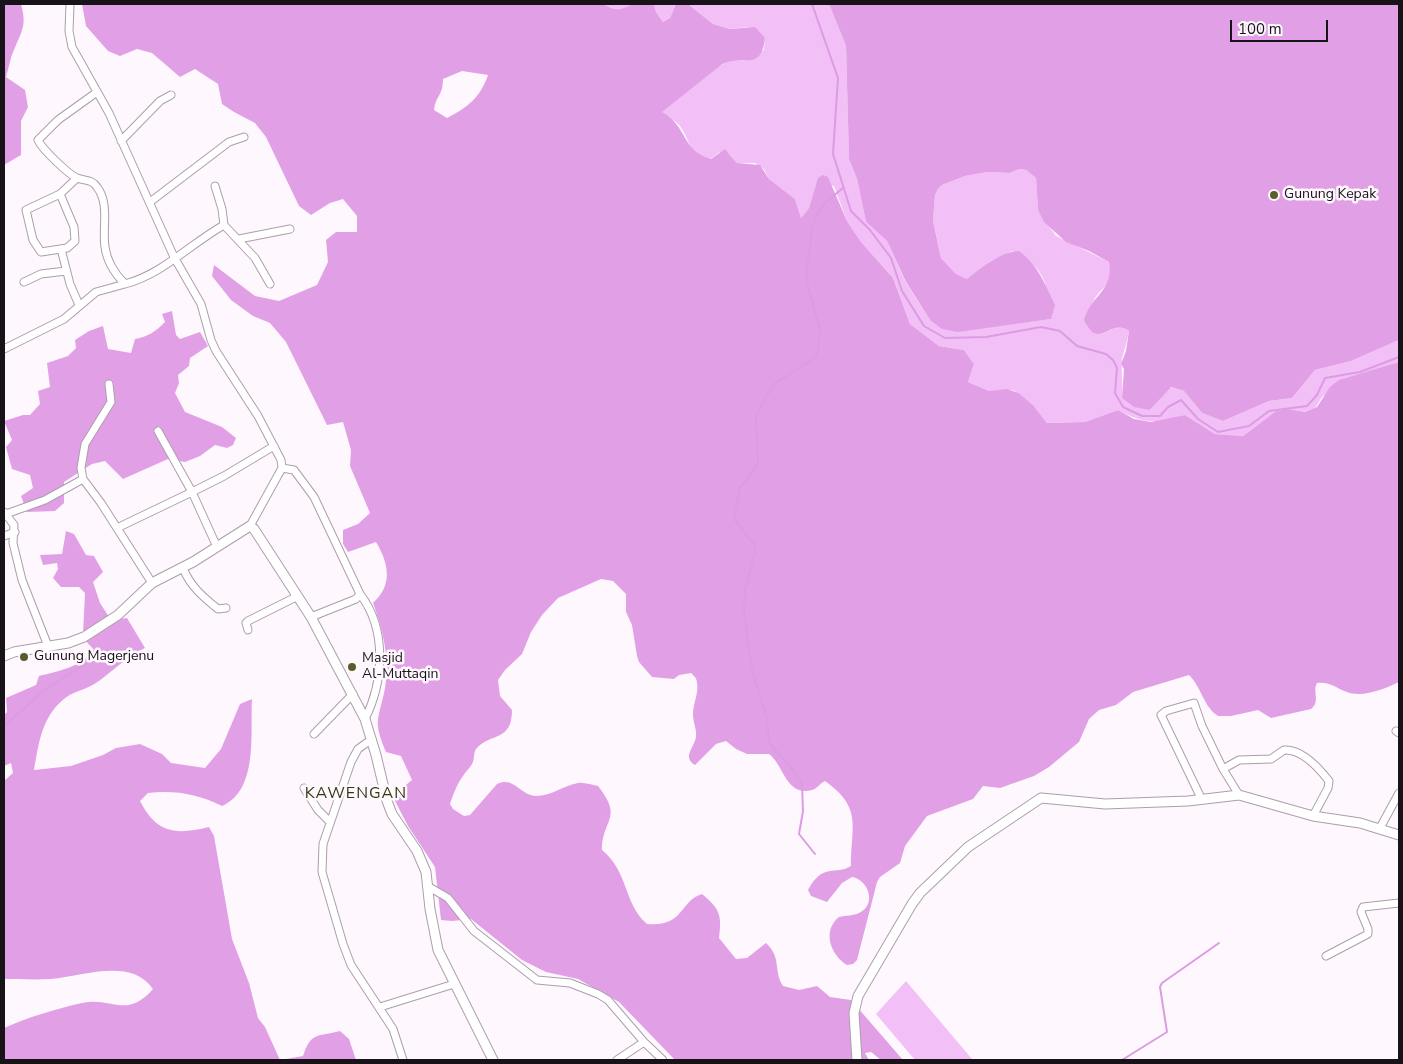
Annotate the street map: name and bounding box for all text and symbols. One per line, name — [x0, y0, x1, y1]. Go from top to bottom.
scale bar — [1233, 10, 1330, 42]
text: 100 m — [1238, 19, 1282, 39]
place label: Gunung Kepak — [1284, 187, 1376, 203]
marker: Gunung Kepak — [1268, 189, 1280, 201]
place label: Gunung Magerjenu — [34, 649, 154, 665]
marker: Gunung Magerjenu — [18, 651, 30, 663]
place label: Masjid Al-Muttaqin — [362, 651, 438, 684]
marker: Masjid Al-Muttaqin — [346, 661, 358, 673]
district label: KAWENGAN — [304, 784, 408, 804]

